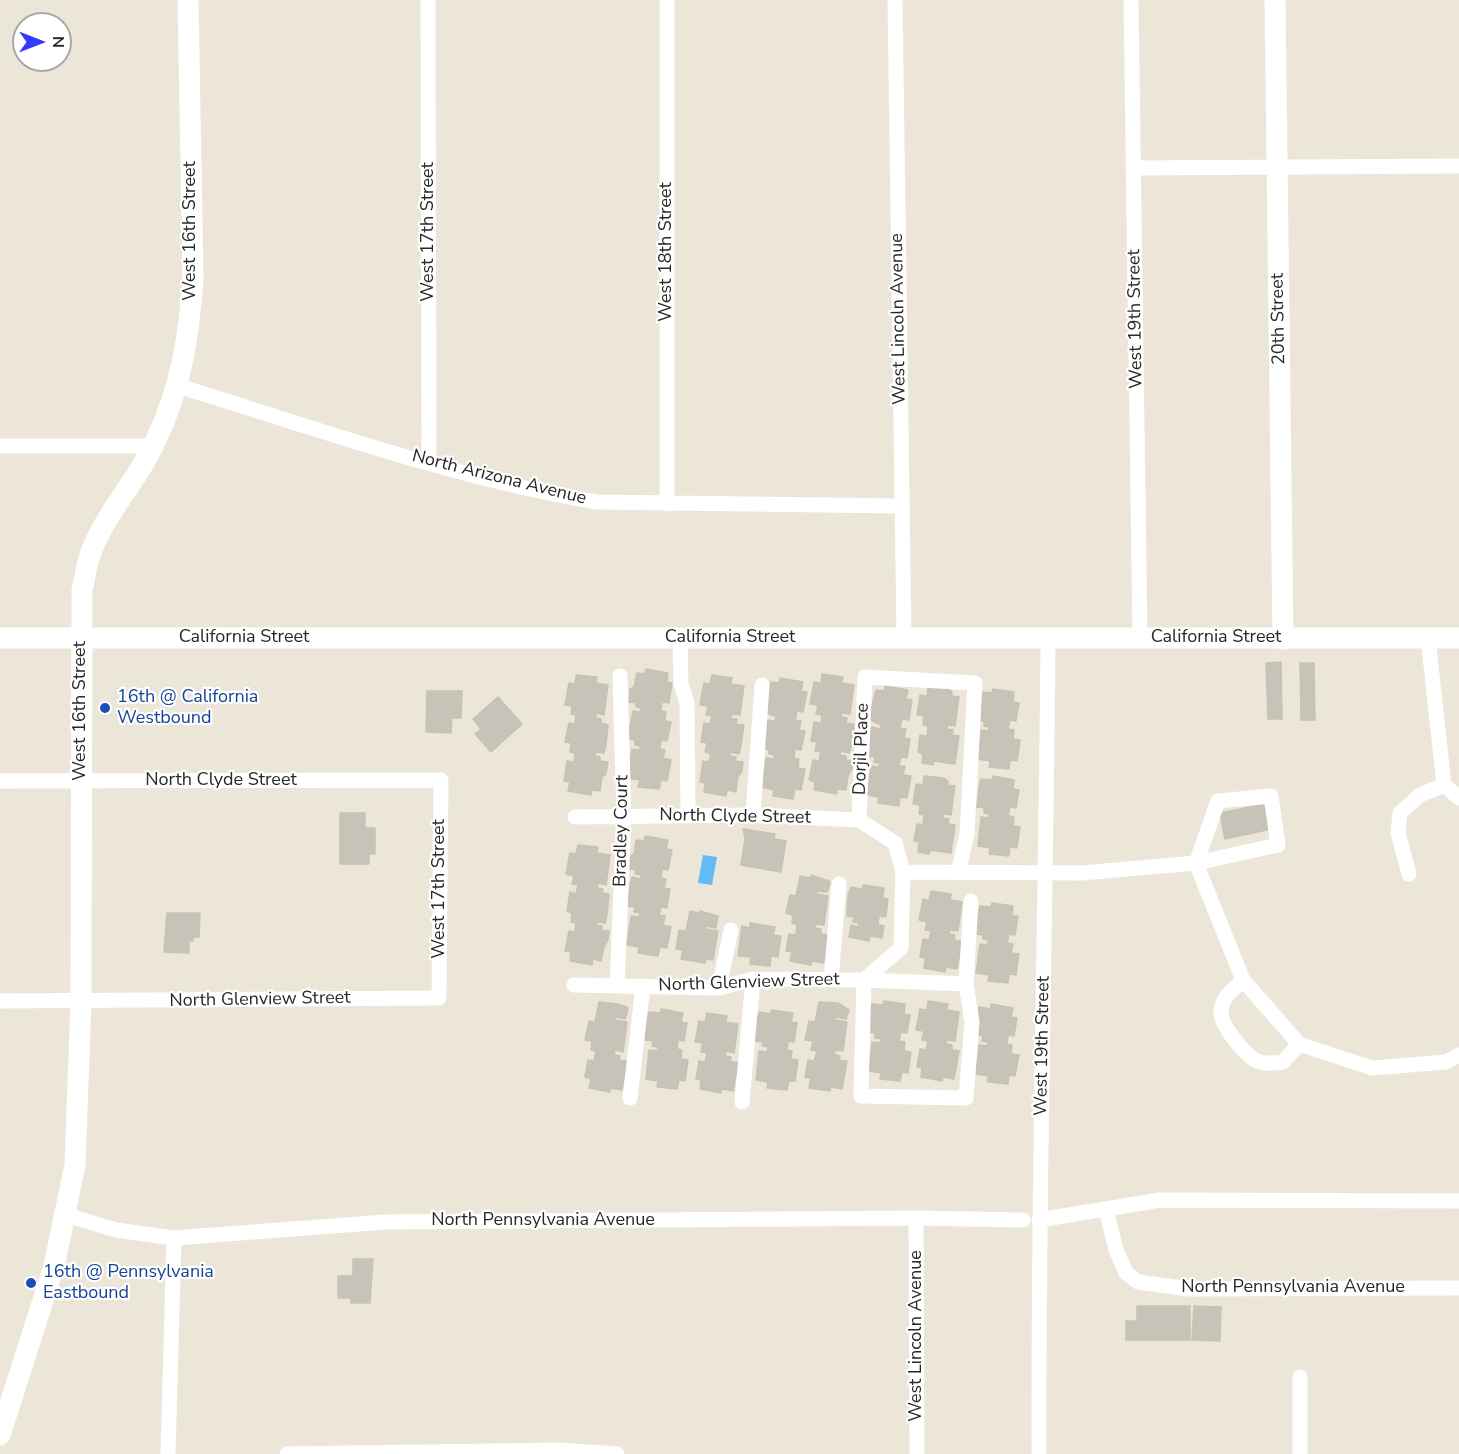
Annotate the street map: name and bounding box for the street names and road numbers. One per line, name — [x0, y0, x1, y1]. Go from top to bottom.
street label: West 16th Street — [180, 161, 202, 301]
street label: West 17th Street — [418, 162, 440, 302]
street label: West 18th Street — [656, 182, 678, 322]
street label: West Lincoln Avenue — [887, 233, 911, 405]
street label: West 19th Street — [1124, 249, 1148, 389]
street label: 20th Street — [1267, 273, 1291, 365]
street label: North Arizona Avenue — [410, 446, 588, 510]
street label: California Street — [179, 627, 309, 649]
street label: California Street — [665, 627, 795, 649]
street label: California Street — [1151, 627, 1281, 649]
street label: West 16th Street — [70, 641, 92, 781]
street label: Dorjil Place — [850, 703, 874, 795]
street label: North Clyde Street — [145, 770, 297, 792]
street label: Bradley Court — [610, 775, 634, 887]
street label: North Clyde Street — [659, 805, 811, 829]
street label: West 17th Street — [429, 819, 451, 959]
street label: North Glenview Street — [658, 969, 840, 997]
street label: West 19th Street — [1031, 976, 1055, 1116]
street label: North Glenview Street — [169, 988, 351, 1012]
street label: North Pennsylvania Avenue — [431, 1210, 655, 1232]
street label: West Lincoln Avenue — [906, 1250, 928, 1422]
street label: North Pennsylvania Avenue — [1181, 1277, 1405, 1299]

